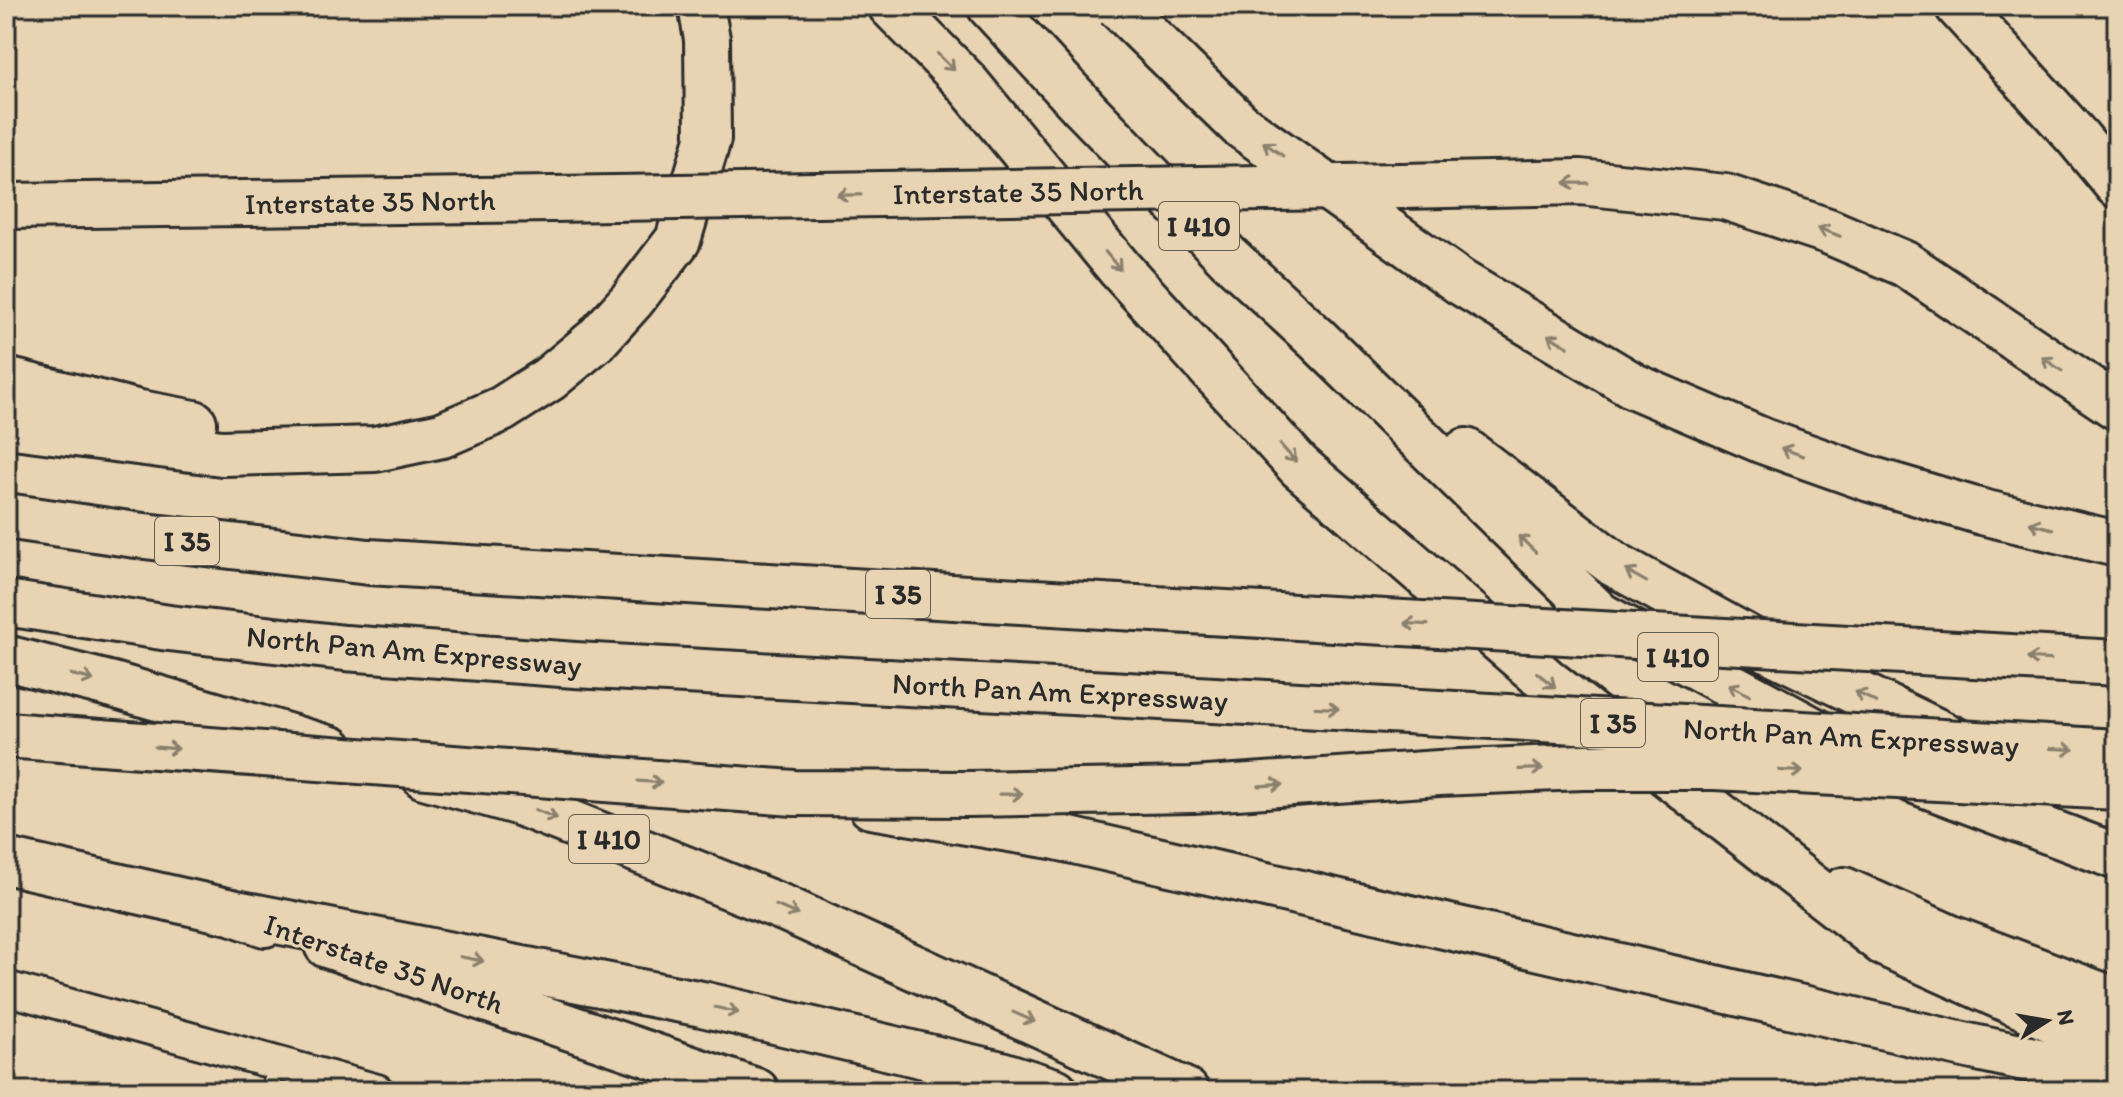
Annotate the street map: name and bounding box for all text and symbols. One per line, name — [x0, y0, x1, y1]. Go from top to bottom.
one-way arrow — [936, 52, 955, 71]
one-way arrow — [1262, 140, 1284, 157]
street label: Interstate 35 North — [892, 171, 1144, 212]
one-way arrow — [1563, 175, 1590, 191]
street label: Interstate 35 North — [244, 181, 496, 222]
one-way arrow — [836, 187, 863, 203]
road number: I 410 — [1159, 202, 1239, 250]
one-way arrow — [1817, 224, 1842, 238]
one-way arrow — [1104, 250, 1122, 271]
one-way arrow — [1547, 332, 1570, 348]
one-way arrow — [2042, 356, 2064, 372]
one-way arrow — [1278, 443, 1297, 463]
one-way arrow — [1780, 443, 1805, 458]
road number: I 35 — [155, 517, 219, 565]
one-way arrow — [2029, 518, 2054, 533]
one-way arrow — [1518, 535, 1537, 554]
one-way arrow — [1625, 568, 1648, 584]
road number: I 35 — [866, 570, 930, 618]
one-way arrow — [1403, 616, 1430, 631]
street label: North Pan Am Expressway — [245, 617, 583, 684]
road number: I 410 — [1638, 633, 1718, 681]
one-way arrow — [2026, 651, 2053, 666]
street label: North Pan Am Expressway — [891, 664, 1229, 719]
one-way arrow — [68, 670, 94, 685]
one-way arrow — [1536, 671, 1556, 689]
one-way arrow — [1728, 682, 1752, 697]
one-way arrow — [1855, 689, 1879, 704]
road number: I 35 — [1581, 699, 1645, 747]
one-way arrow — [1313, 701, 1340, 716]
street label: North Pan Am Expressway — [1682, 709, 2020, 764]
one-way arrow — [154, 741, 180, 756]
one-way arrow — [2048, 742, 2074, 757]
one-way arrow — [1517, 761, 1544, 776]
one-way arrow — [1777, 763, 1804, 778]
one-way arrow — [636, 775, 663, 790]
one-way arrow — [1257, 777, 1284, 792]
one-way arrow — [997, 786, 1024, 802]
one-way arrow — [533, 808, 558, 822]
road number: I 410 — [569, 815, 649, 863]
one-way arrow — [774, 903, 799, 918]
street label: Interstate 35 North — [259, 905, 509, 1022]
one-way arrow — [459, 953, 484, 968]
north arrow — [2007, 981, 2087, 1061]
one-way arrow — [714, 1003, 740, 1018]
text: N — [2051, 1007, 2081, 1027]
one-way arrow — [1012, 1010, 1036, 1025]

